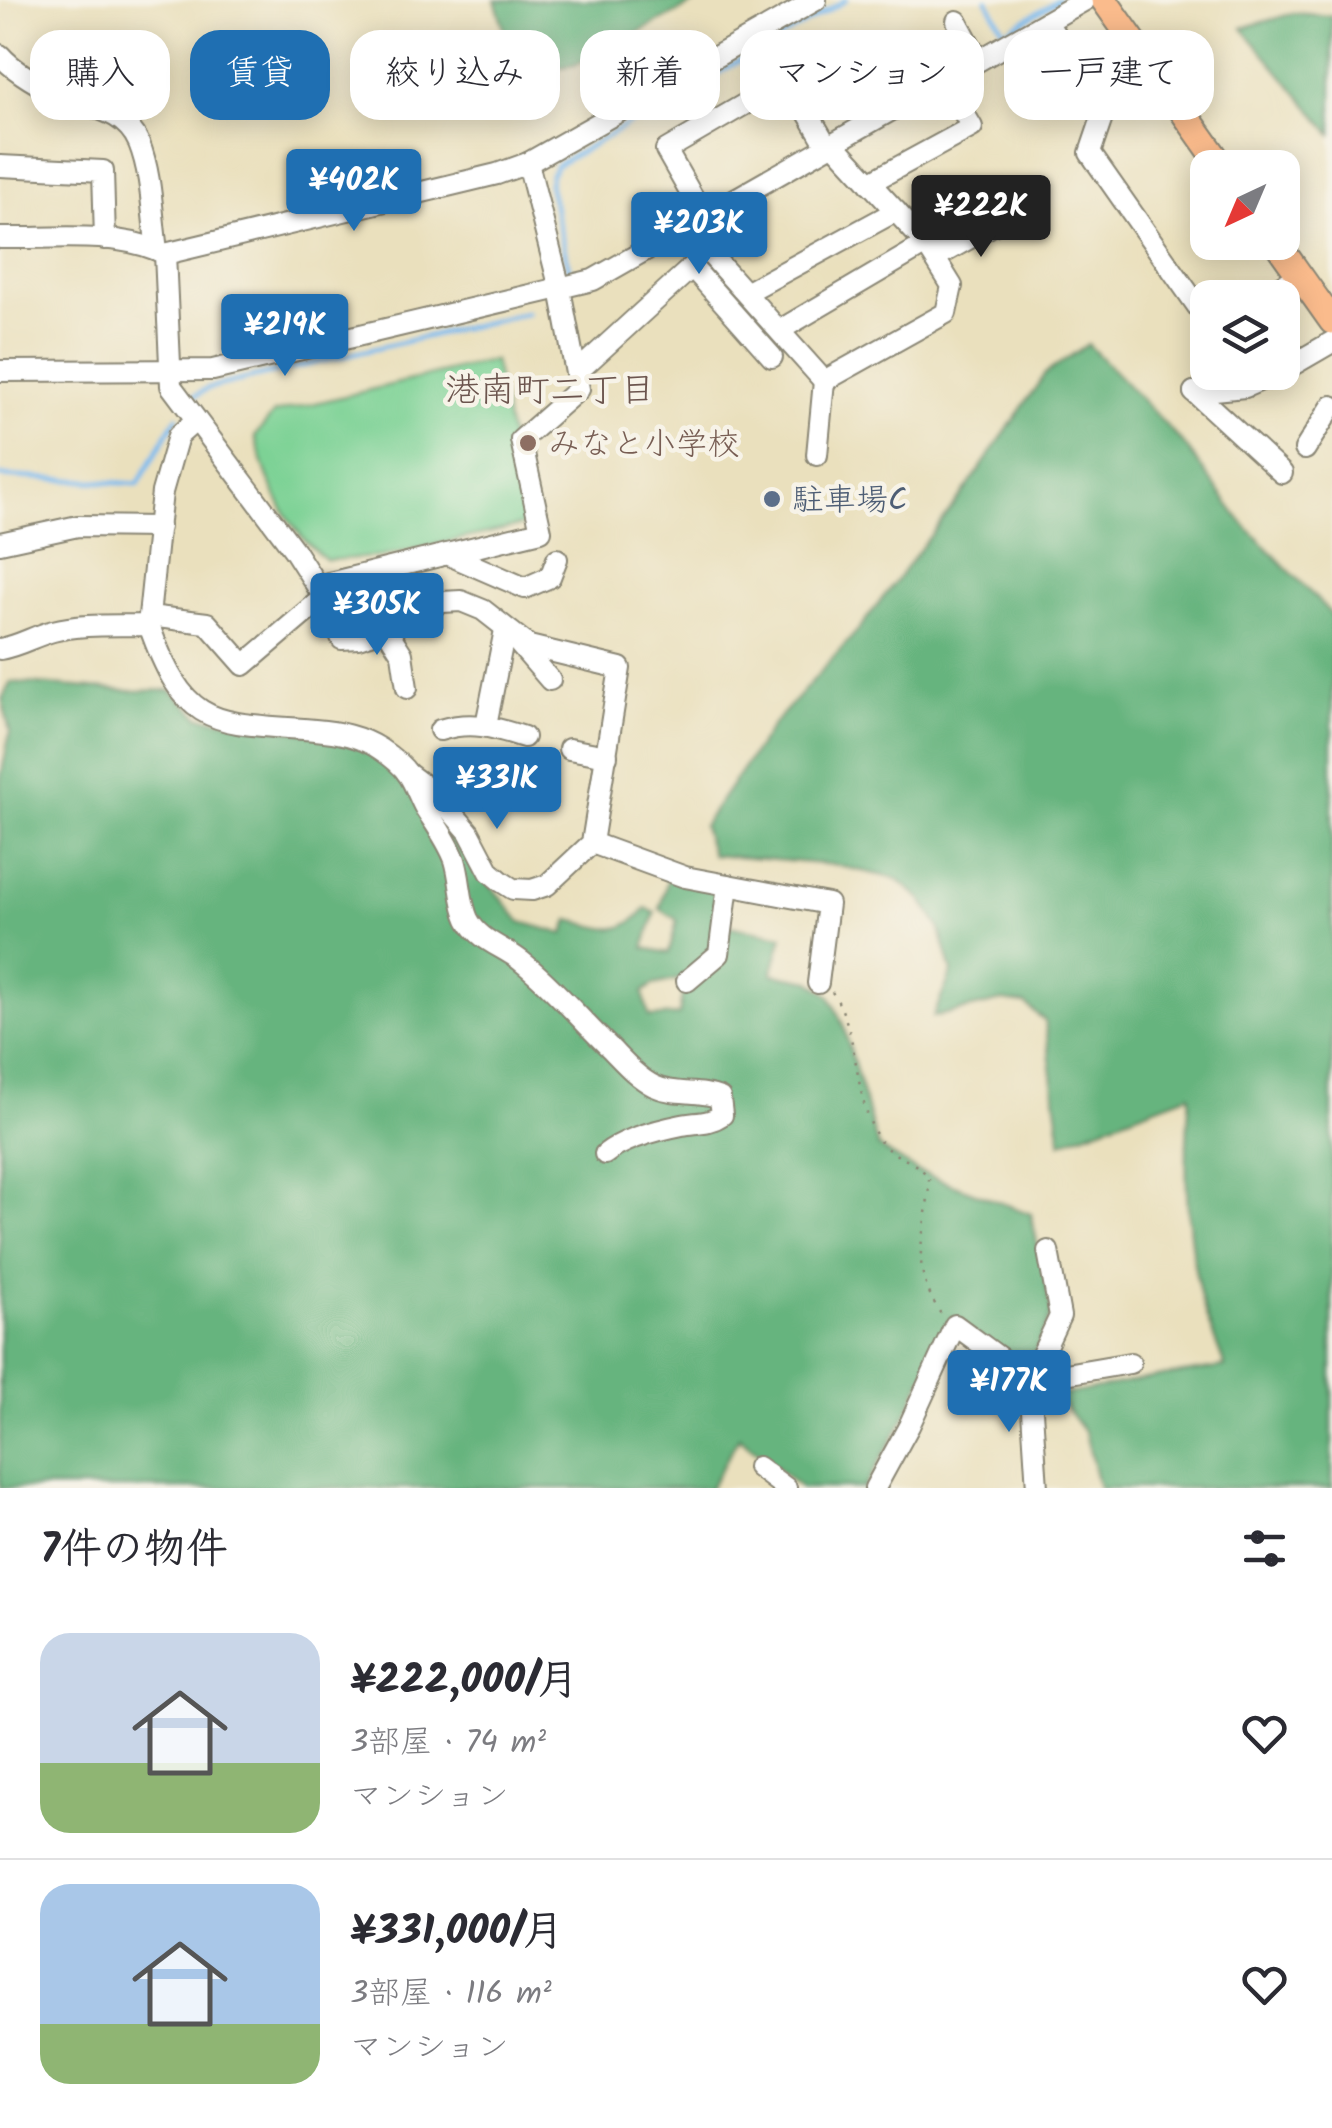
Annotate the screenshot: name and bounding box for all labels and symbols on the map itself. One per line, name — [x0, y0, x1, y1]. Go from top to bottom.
pin: ¥402K — [284, 149, 424, 234]
north arrow — [1190, 150, 1300, 260]
pin: ¥222K — [911, 175, 1051, 260]
pin: ¥203K — [629, 192, 769, 277]
pin: ¥219K — [215, 294, 355, 379]
district label: 港南町二丁目 — [445, 364, 655, 420]
place label: みなと小学校 — [548, 420, 740, 471]
marker: みなと小学校 — [517, 432, 539, 454]
place label: 駐車場C — [792, 476, 907, 527]
marker: 駐車場C — [761, 488, 783, 510]
pin: ¥305K — [307, 573, 447, 658]
pin: ¥331K — [427, 747, 567, 832]
pin: ¥177K — [939, 1350, 1079, 1435]

